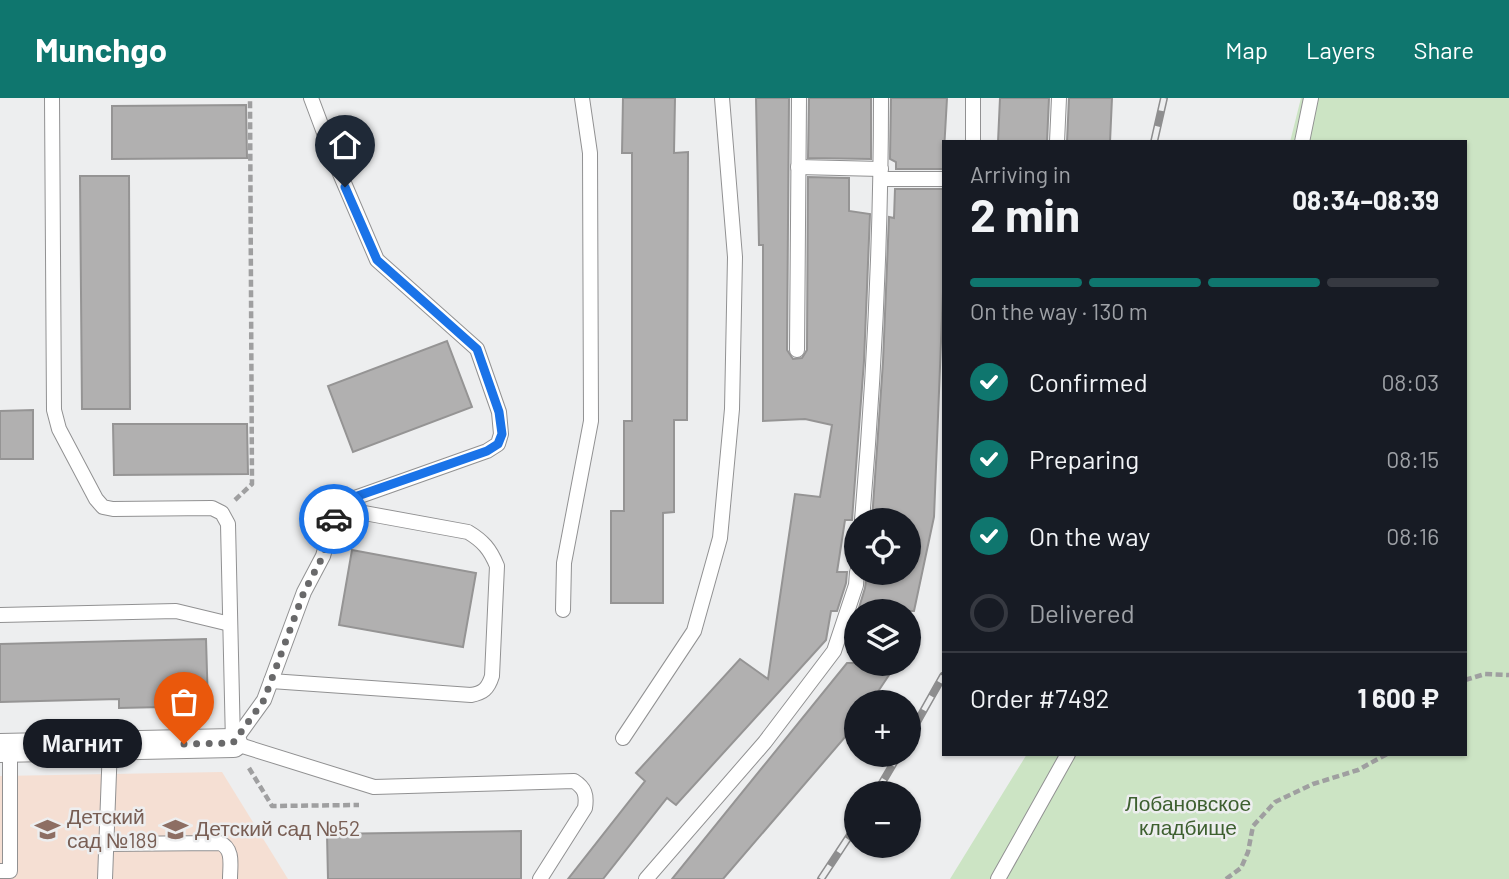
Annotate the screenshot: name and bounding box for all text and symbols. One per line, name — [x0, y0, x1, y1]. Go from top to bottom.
text: Munchgo — [35, 29, 167, 69]
text: Map — [1225, 35, 1268, 64]
text: Layers — [1306, 35, 1375, 64]
text: Share — [1413, 35, 1474, 64]
pin — [315, 115, 375, 187]
icon: home — [326, 126, 364, 164]
text: Arriving in — [970, 160, 1071, 188]
text: 08:34–08:39 — [1292, 184, 1439, 215]
text: 2 min — [970, 186, 1080, 241]
text: On the way · 130 m — [970, 297, 1148, 325]
icon: check — [970, 363, 1008, 401]
text: Confirmed — [1029, 366, 1148, 397]
text: 08:03 — [1381, 368, 1439, 396]
icon: check — [970, 440, 1008, 478]
text: Preparing — [1029, 443, 1139, 474]
text: 08:15 — [1386, 445, 1439, 473]
courier — [299, 484, 369, 554]
icon: car — [315, 500, 353, 538]
map controls — [844, 508, 921, 858]
button: locate — [844, 508, 921, 585]
icon: check — [970, 517, 1008, 555]
text: On the way — [1029, 520, 1150, 551]
text: 08:16 — [1386, 522, 1439, 550]
text: Delivered — [1029, 597, 1135, 628]
button: layers — [844, 599, 921, 676]
pin — [154, 672, 214, 744]
text: Order #7492 — [970, 682, 1109, 713]
text: 1 600 ₽ — [1358, 682, 1439, 713]
icon: bag — [165, 683, 203, 721]
button: + — [844, 690, 921, 767]
callout: Магнит — [23, 720, 142, 768]
text: Магнит — [42, 729, 123, 757]
button: − — [844, 781, 921, 858]
park label: Лобановское кладбище — [1125, 790, 1251, 839]
place label: Детский сад №189 — [67, 803, 157, 852]
school or university icon: Детский сад №189 — [33, 815, 61, 843]
school or university icon: Детский сад №52 — [161, 815, 189, 843]
place label: Детский сад №52 — [195, 815, 360, 840]

